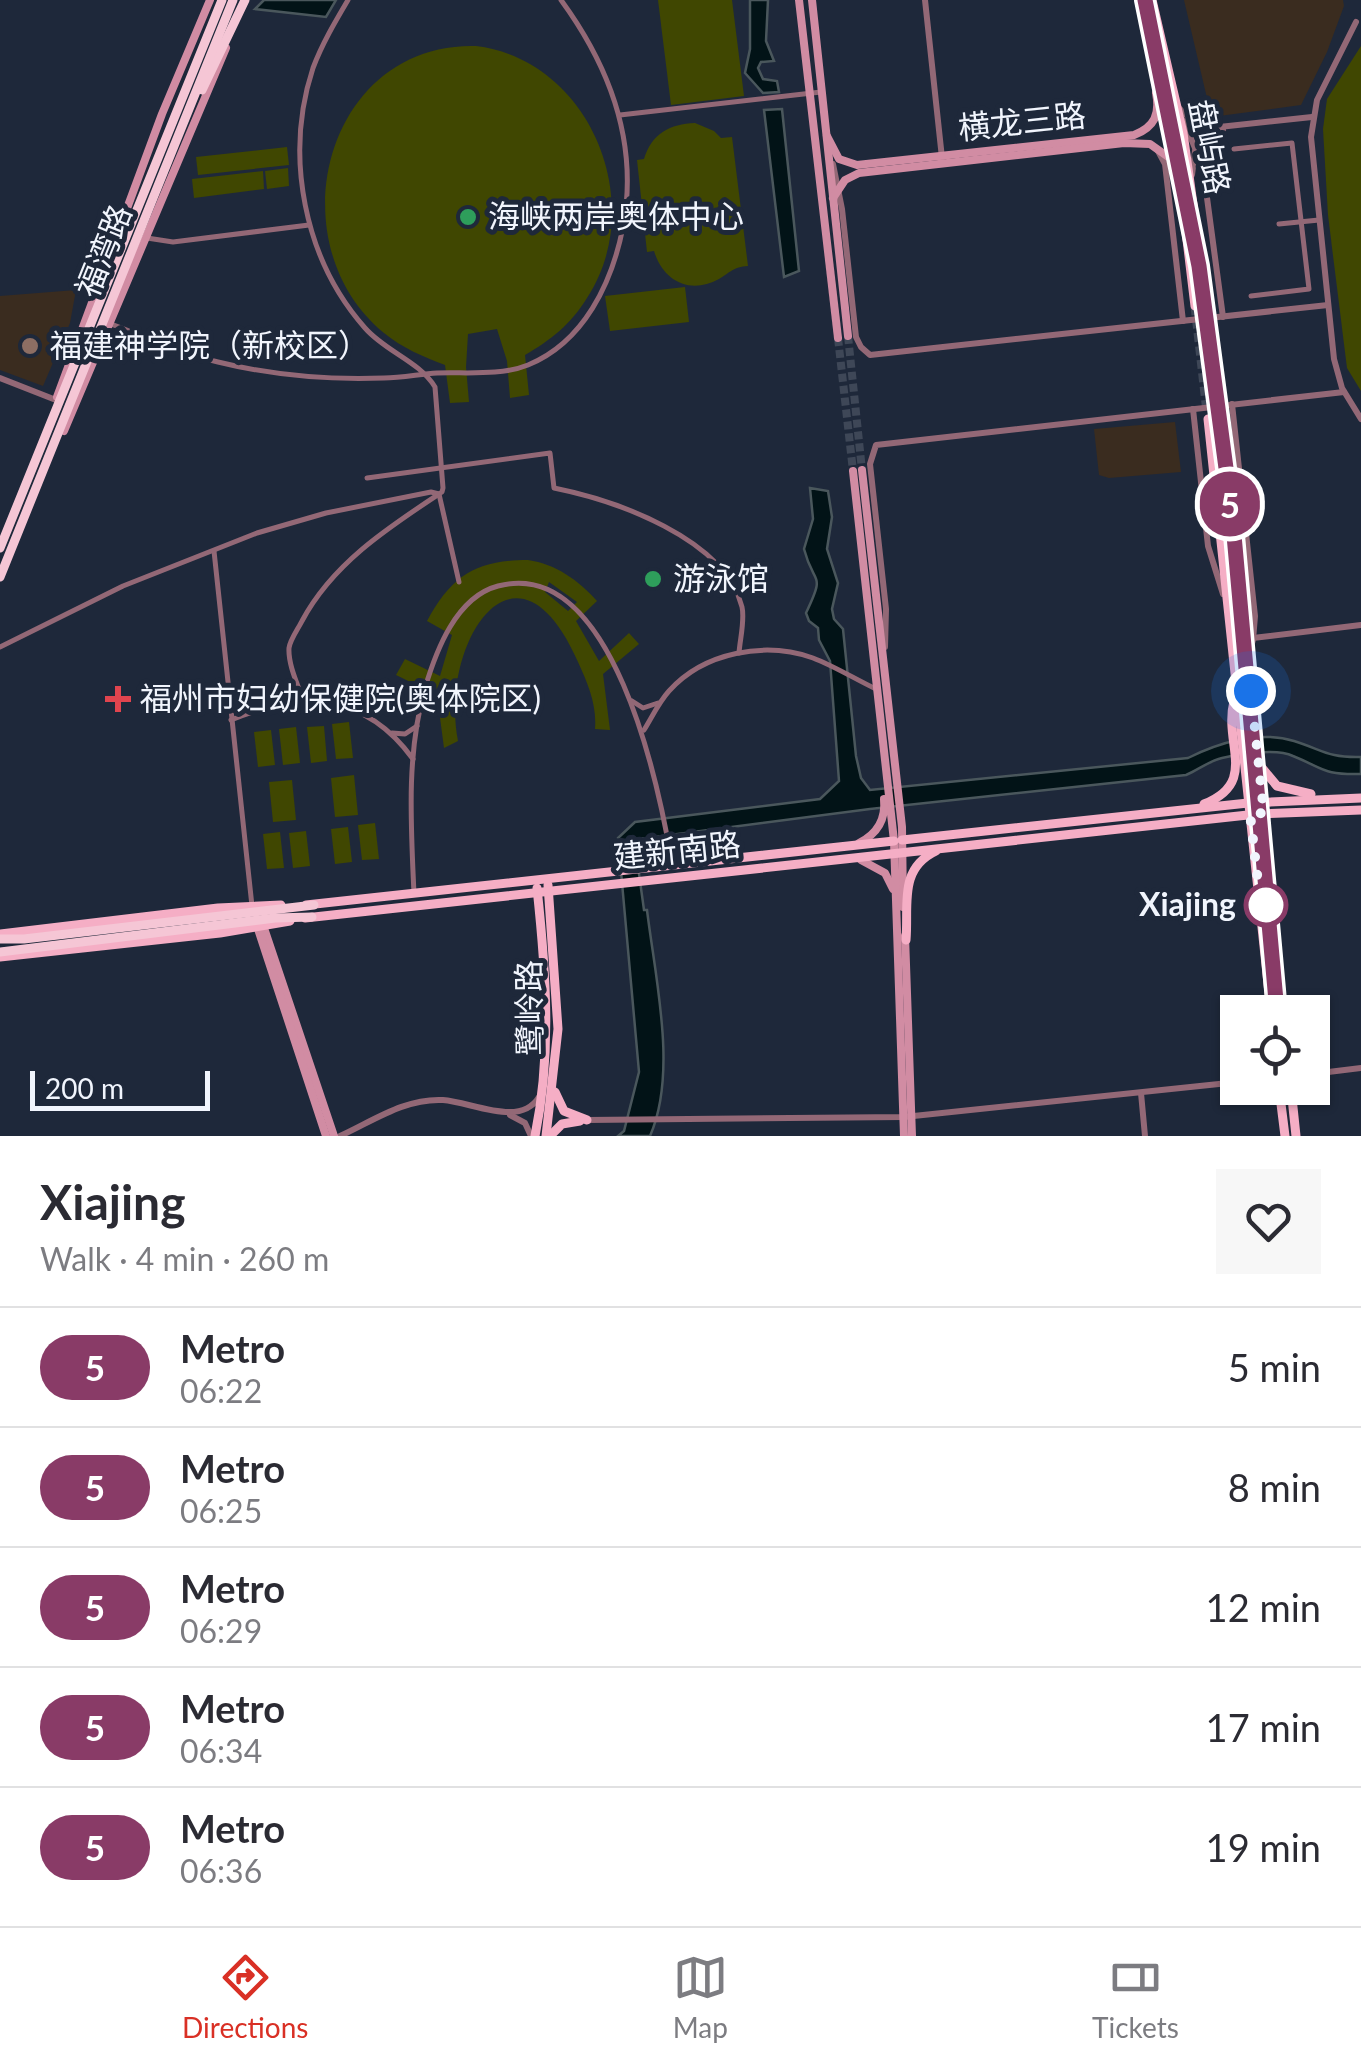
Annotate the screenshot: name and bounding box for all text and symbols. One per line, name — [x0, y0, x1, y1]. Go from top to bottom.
street label: 横龙三路 — [956, 94, 1088, 147]
street label: 盘屿路 — [1182, 96, 1239, 198]
place label: 海峡两岸奥体中心 — [488, 196, 744, 235]
street label: 福湾路 — [67, 199, 139, 302]
marker: 海峡两岸奥体中心 — [457, 206, 479, 228]
place label: 福建神学院（新校区） — [50, 325, 370, 364]
marker: 福建神学院（新校区） — [19, 335, 41, 357]
line badge: 5 — [1198, 472, 1262, 536]
text: 5 — [1220, 483, 1240, 525]
place label: 游泳馆 — [673, 558, 769, 597]
marker: 游泳馆 — [642, 568, 664, 590]
your location — [1226, 666, 1276, 716]
place label: 福州市妇幼保健院(奥体院区) — [140, 678, 541, 717]
marker: 福州市妇幼保健院(奥体院区) — [105, 686, 131, 712]
street label: 建新南路 — [611, 823, 743, 876]
place label: Xiajing — [1139, 884, 1236, 923]
marker: Xiajing — [1245, 884, 1287, 926]
street label: 鹭岭路 — [508, 960, 549, 1056]
map controls — [1220, 995, 1330, 1105]
button: locate — [1220, 995, 1330, 1105]
scale bar — [30, 1066, 210, 1110]
text: 200 m — [45, 1071, 124, 1105]
button: heart — [1216, 1169, 1321, 1274]
text: Xiajing — [40, 1173, 186, 1230]
text: Walk · 4 min · 260 m — [40, 1239, 329, 1278]
text: Metro — [180, 1325, 285, 1371]
text: 5 min — [1228, 1344, 1321, 1390]
text: 5 — [85, 1346, 105, 1388]
text: 06:22 — [180, 1371, 262, 1410]
text: Metro — [180, 1445, 285, 1491]
text: 8 min — [1228, 1464, 1321, 1510]
text: 5 — [85, 1466, 105, 1508]
text: 06:25 — [180, 1491, 262, 1530]
text: Metro — [180, 1565, 285, 1611]
text: 12 min — [1206, 1584, 1321, 1630]
text: 5 — [85, 1586, 105, 1628]
text: 06:29 — [180, 1611, 262, 1650]
text: Metro — [180, 1685, 285, 1731]
text: 17 min — [1206, 1704, 1321, 1750]
text: 5 — [85, 1706, 105, 1748]
text: 06:34 — [180, 1731, 262, 1770]
text: Metro — [180, 1805, 285, 1851]
text: 19 min — [1206, 1824, 1321, 1870]
text: 5 — [85, 1826, 105, 1868]
text: 06:36 — [180, 1851, 262, 1890]
tab: Directions — [182, 1950, 308, 2044]
tab: Map — [673, 1950, 728, 2044]
tab: Tickets — [1092, 1950, 1179, 2044]

